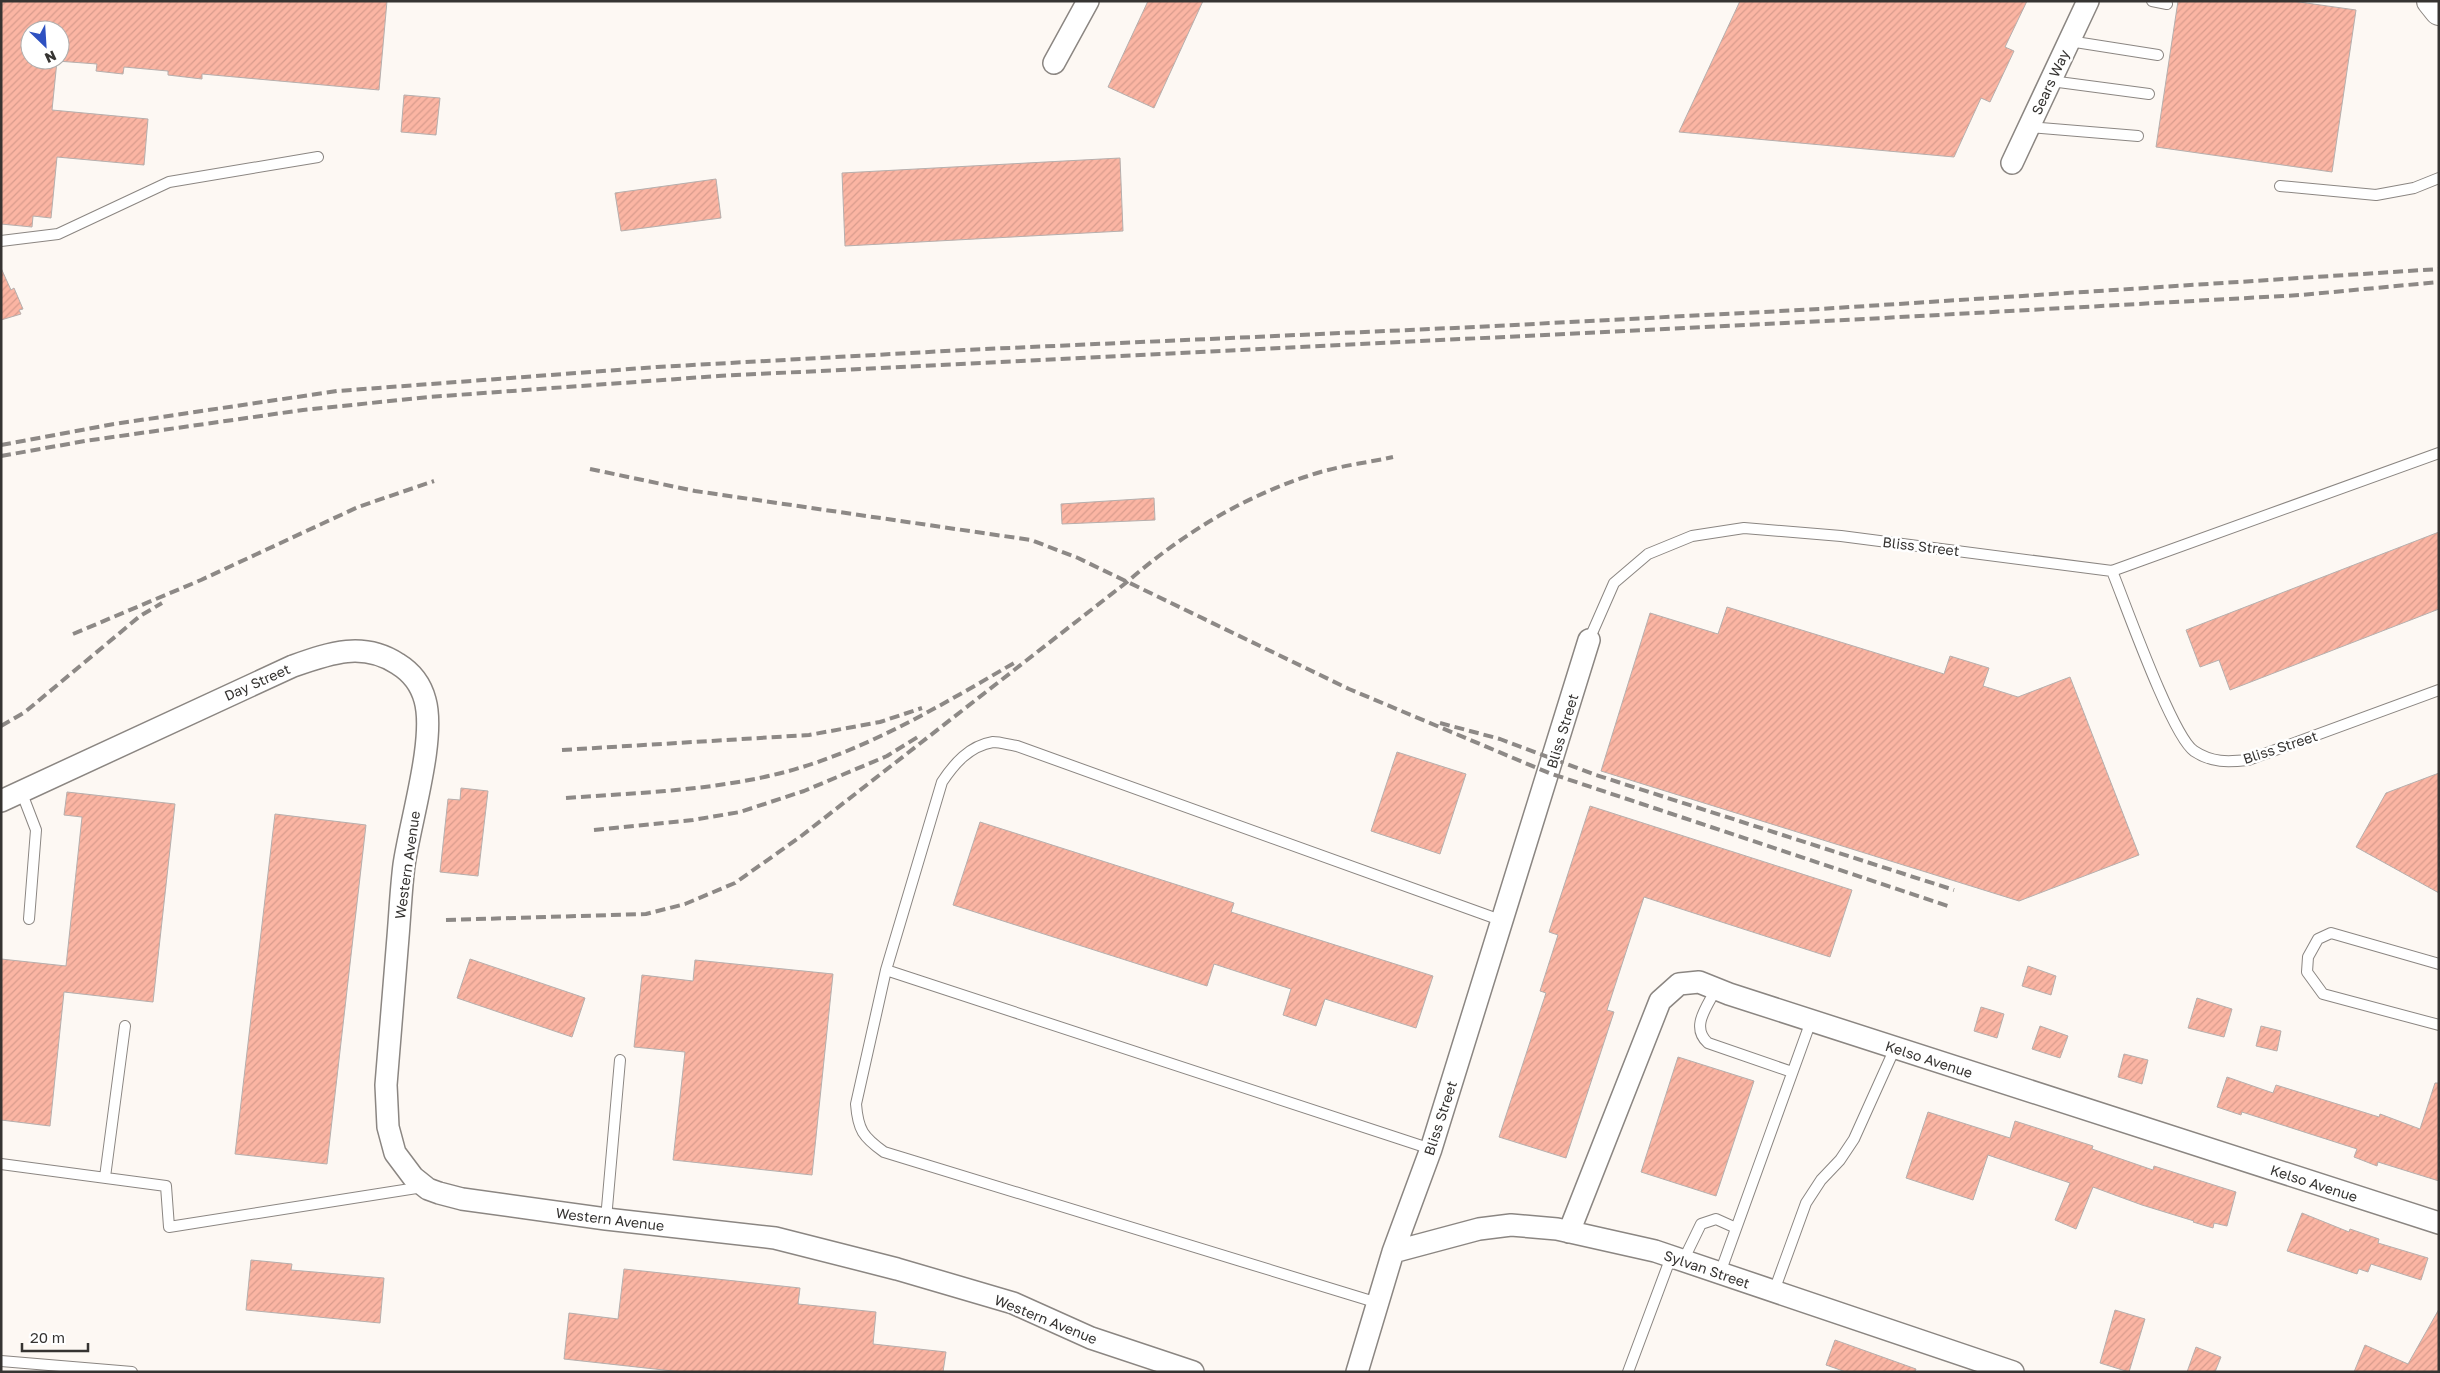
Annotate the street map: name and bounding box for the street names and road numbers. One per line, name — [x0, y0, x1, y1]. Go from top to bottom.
street label: Sears Way — [2028, 47, 2073, 117]
street label: Bliss Street — [1882, 533, 1960, 559]
street label: Day Street — [221, 660, 293, 704]
street label: Bliss Street — [1543, 692, 1581, 770]
street label: Bliss Street — [2241, 727, 2319, 767]
street label: Western Avenue — [391, 810, 423, 920]
street label: Kelso Avenue — [1883, 1037, 1975, 1081]
street label: Bliss Street — [1420, 1079, 1460, 1157]
street label: Kelso Avenue — [2268, 1161, 2360, 1205]
street label: Western Avenue — [555, 1204, 665, 1234]
street label: Sylvan Street — [1662, 1246, 1752, 1292]
street label: Western Avenue — [992, 1291, 1100, 1347]

